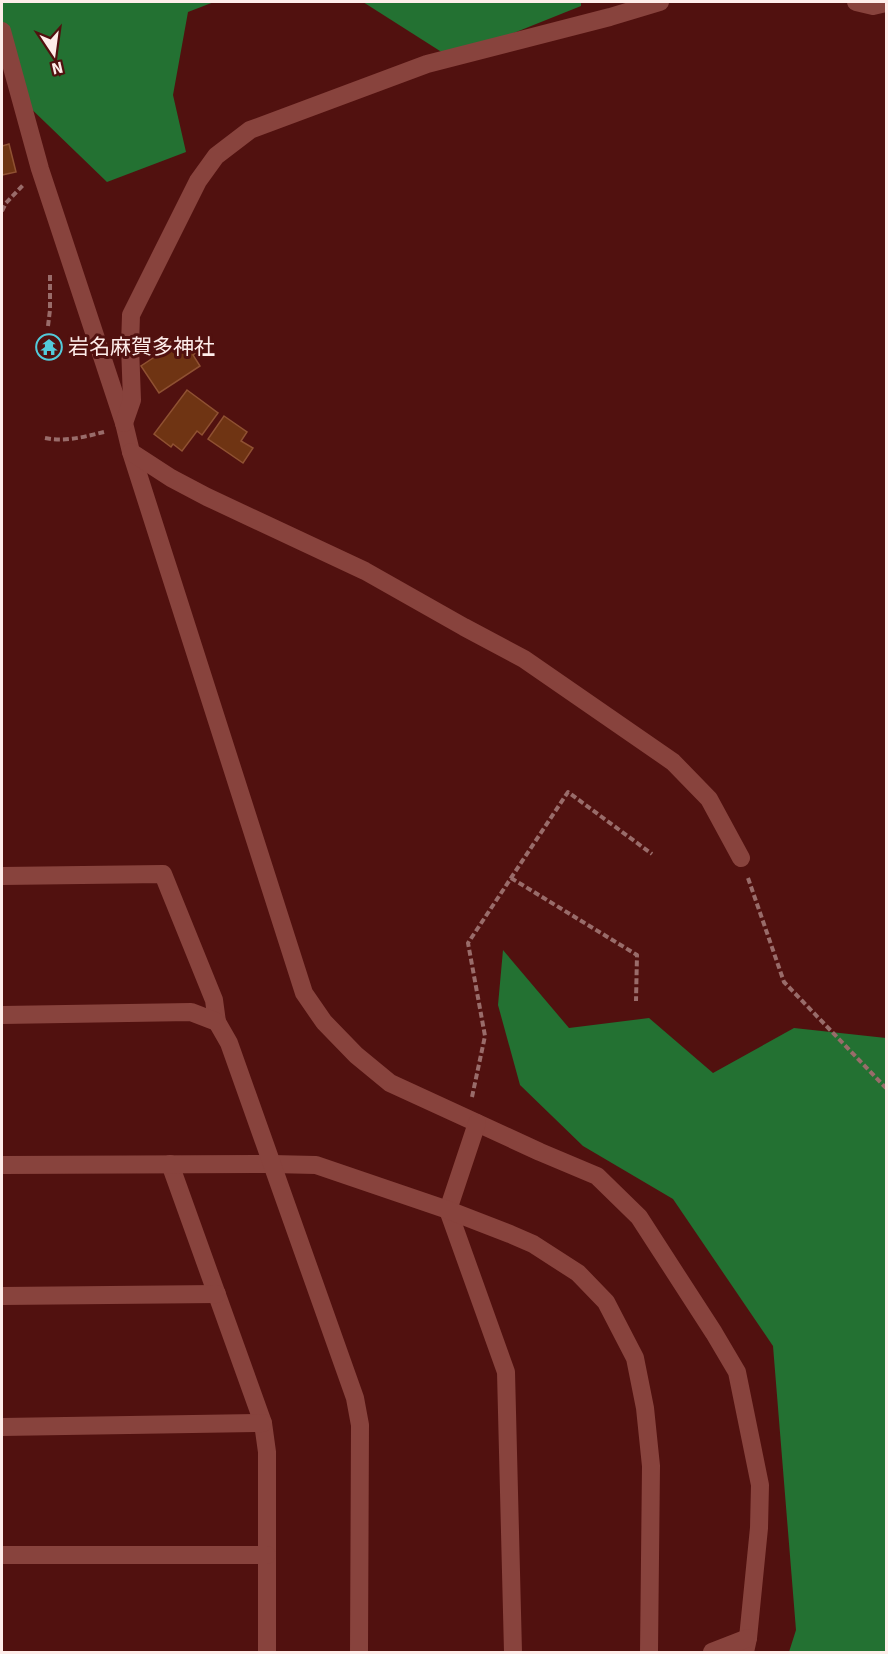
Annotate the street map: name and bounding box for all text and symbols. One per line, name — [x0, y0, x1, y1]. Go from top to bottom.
north arrow — [24, 24, 84, 84]
text: N — [49, 57, 65, 79]
temple icon: 岩名麻賀多神社 — [34, 332, 64, 362]
place label: 岩名麻賀多神社 — [68, 334, 215, 360]

